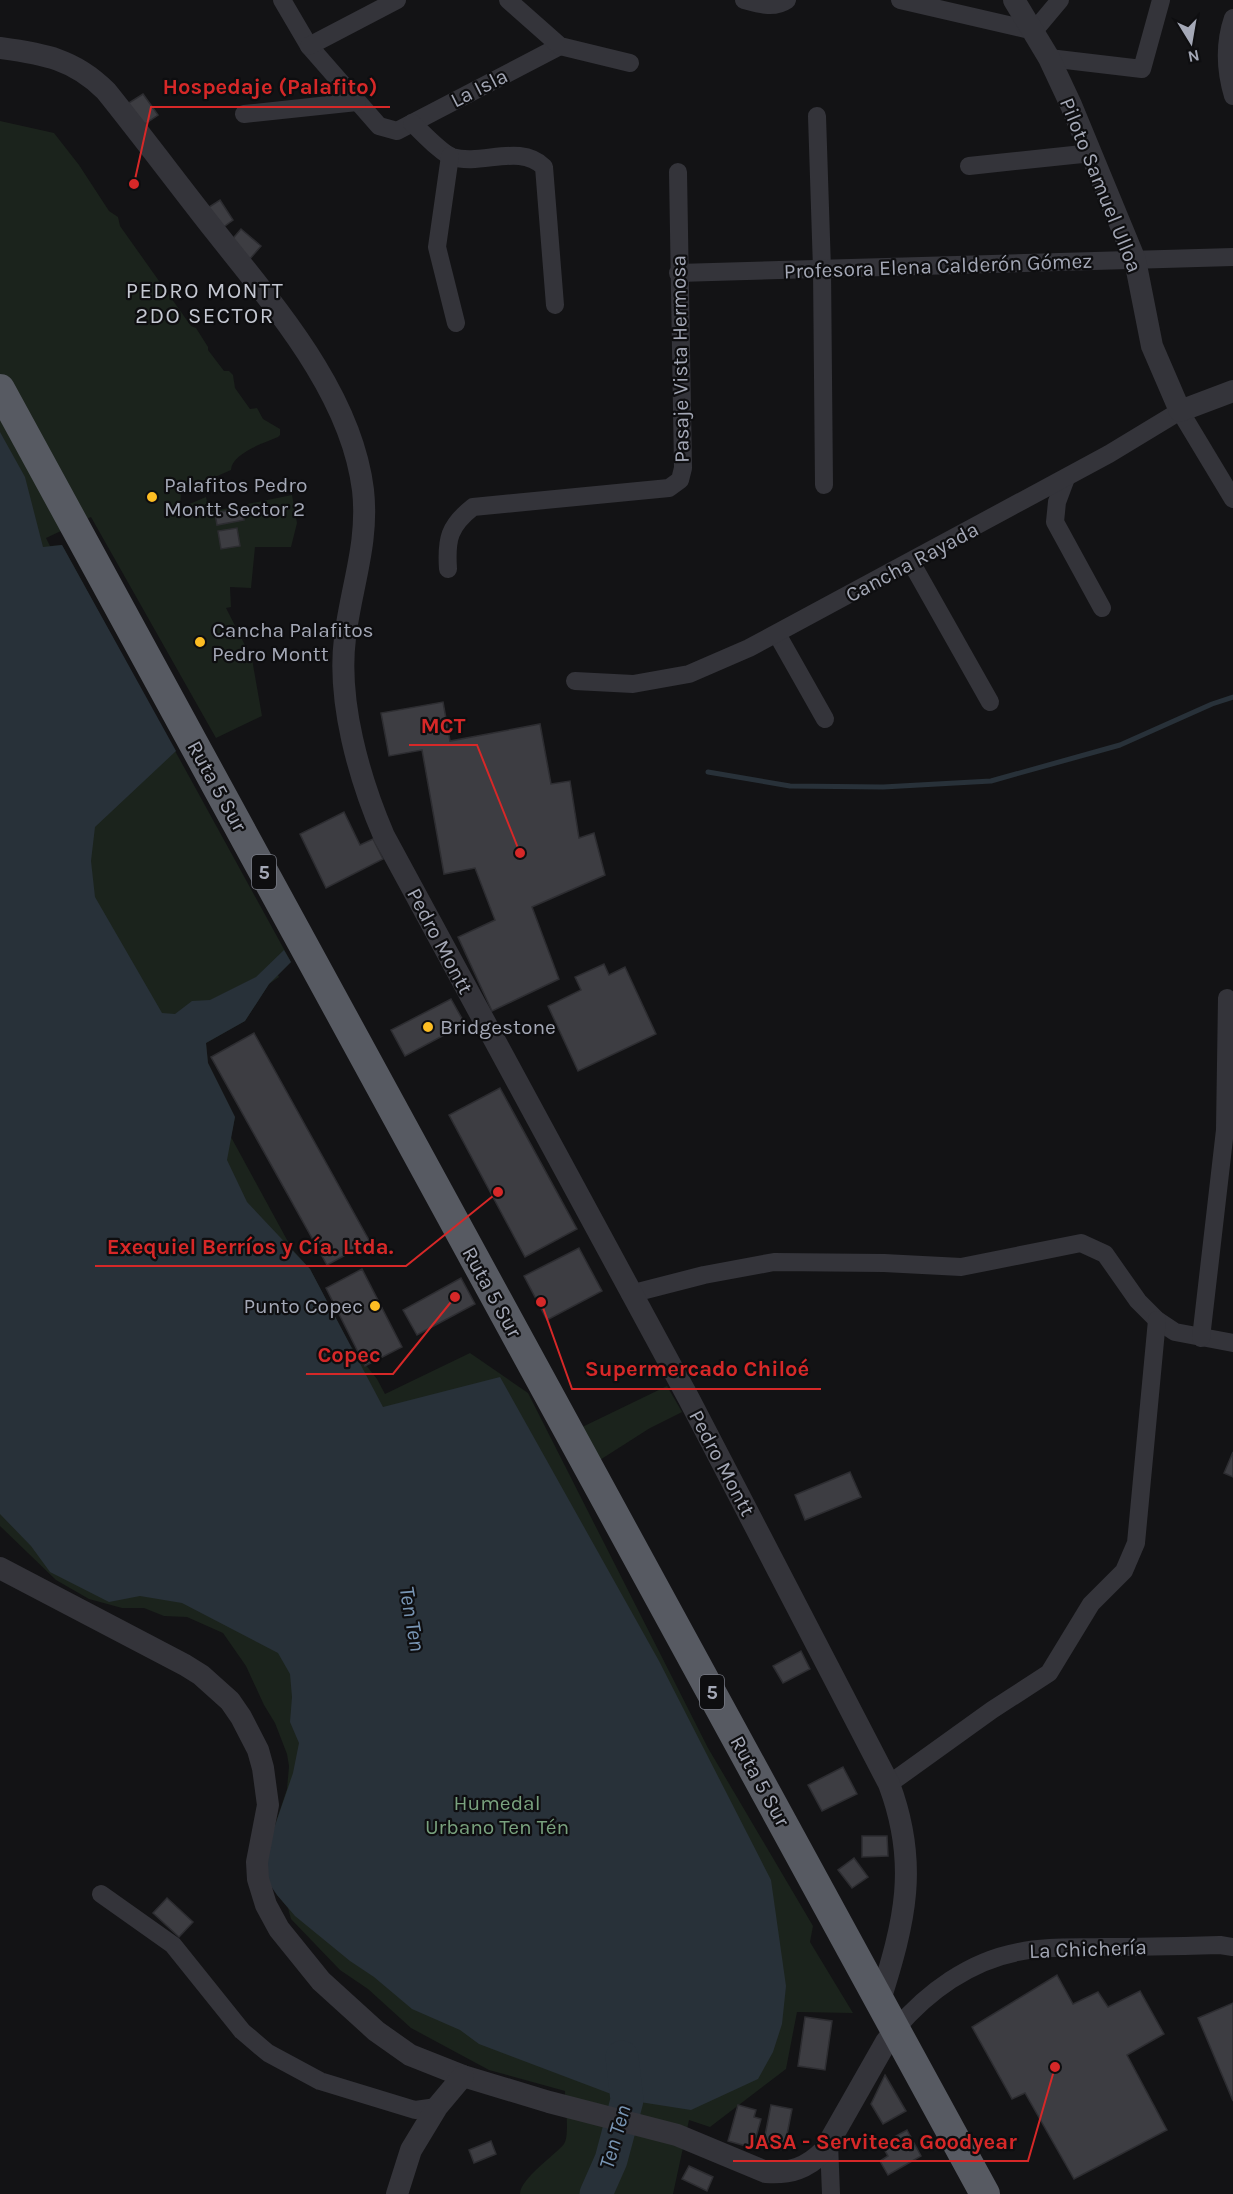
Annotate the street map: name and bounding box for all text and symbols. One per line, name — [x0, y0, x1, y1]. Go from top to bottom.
north arrow — [1161, 12, 1221, 72]
text: N — [1186, 46, 1201, 67]
street label: La Isla — [446, 64, 512, 112]
callout: Hospedaje (Palafito) — [151, 67, 390, 107]
text: Hospedaje (Palafito) — [163, 74, 377, 100]
street label: Piloto Samuel Ulloa — [1055, 94, 1147, 276]
street label: Profesora Elena Calderón Gómez — [783, 249, 1093, 283]
street label: Pasaje Vista Hermosa — [666, 255, 694, 463]
district label: PEDRO MONTT 2DO SECTOR — [126, 278, 284, 329]
place label: Palafitos Pedro Montt Sector 2 — [164, 473, 307, 521]
marker: Palafitos Pedro Montt Sector 2 — [145, 490, 159, 504]
street label: Cancha Rayada — [841, 517, 983, 607]
place label: Cancha Palafitos Pedro Montt — [212, 618, 374, 666]
marker: Cancha Palafitos Pedro Montt — [193, 635, 207, 649]
callout: MCT — [409, 705, 477, 745]
text: MCT — [421, 713, 466, 739]
street label: Ruta 5 Sur — [182, 737, 252, 836]
road number: 5 — [252, 855, 276, 889]
street label: Pedro Montt — [402, 884, 478, 998]
place label: Bridgestone — [440, 1015, 556, 1039]
marker: Bridgestone — [421, 1020, 435, 1034]
callout: Exequiel Berríos y Cía. Ltda. — [95, 1226, 406, 1266]
text: Exequiel Berríos y Cía. Ltda. — [107, 1234, 394, 1260]
street label: Ruta 5 Sur — [457, 1243, 527, 1342]
place label: Punto Copec — [243, 1294, 363, 1318]
marker: Punto Copec — [368, 1299, 382, 1313]
callout: Copec — [306, 1334, 393, 1374]
text: Copec — [317, 1342, 381, 1368]
callout: Supermercado Chiloé — [572, 1349, 821, 1389]
text: Supermercado Chiloé — [585, 1356, 809, 1382]
street label: Pedro Montt — [684, 1406, 760, 1520]
water label: Ten Ten — [393, 1584, 431, 1654]
road number: 5 — [700, 1675, 724, 1709]
street label: Ruta 5 Sur — [725, 1732, 795, 1831]
park label: Humedal Urbano Ten Tén — [425, 1791, 569, 1839]
street label: La Chichería — [1029, 1935, 1147, 1963]
water label: Ten Ten — [593, 2102, 637, 2172]
callout: JASA - Serviteca Goodyear — [733, 2121, 1028, 2161]
text: JASA - Serviteca Goodyear — [745, 2129, 1017, 2155]

